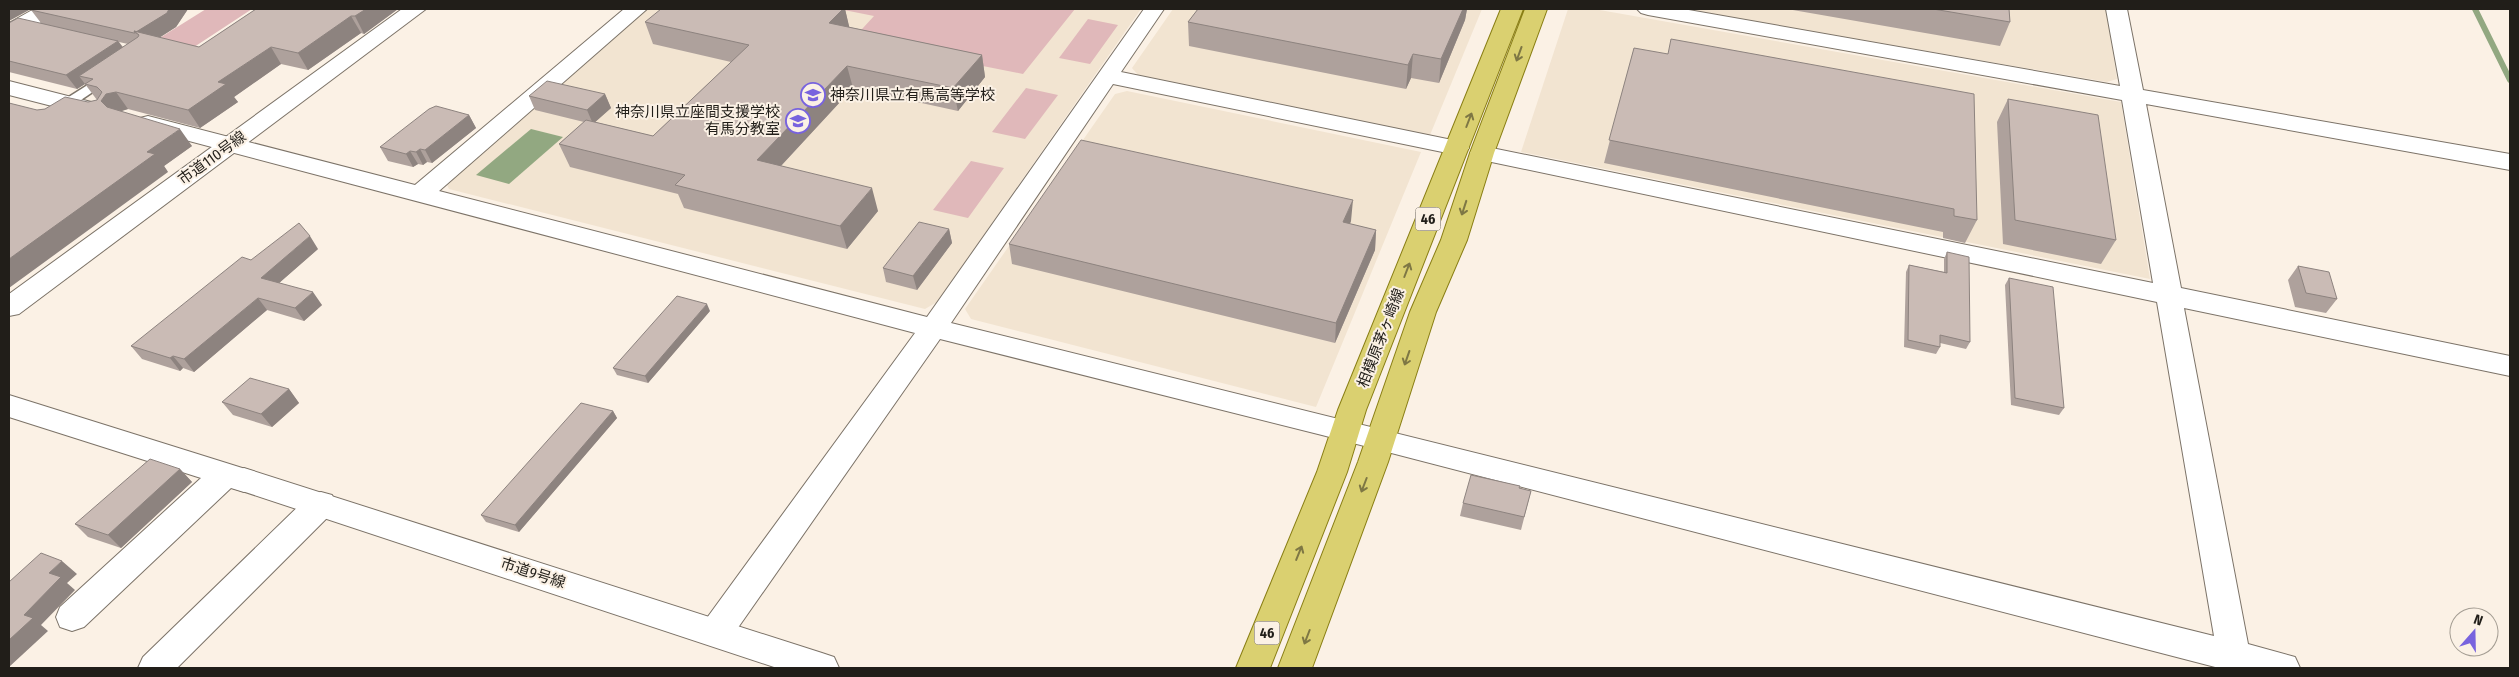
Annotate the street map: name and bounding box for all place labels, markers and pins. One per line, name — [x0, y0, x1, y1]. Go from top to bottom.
school or university icon: 神奈川県立有馬高等学校 — [800, 82, 826, 108]
place label: 神奈川県立有馬高等学校 — [830, 86, 995, 104]
place label: 神奈川県立座間支援学校 有馬分教室 — [615, 103, 780, 138]
school or university icon: 神奈川県立座間支援学校 有馬分教室 — [785, 108, 811, 134]

